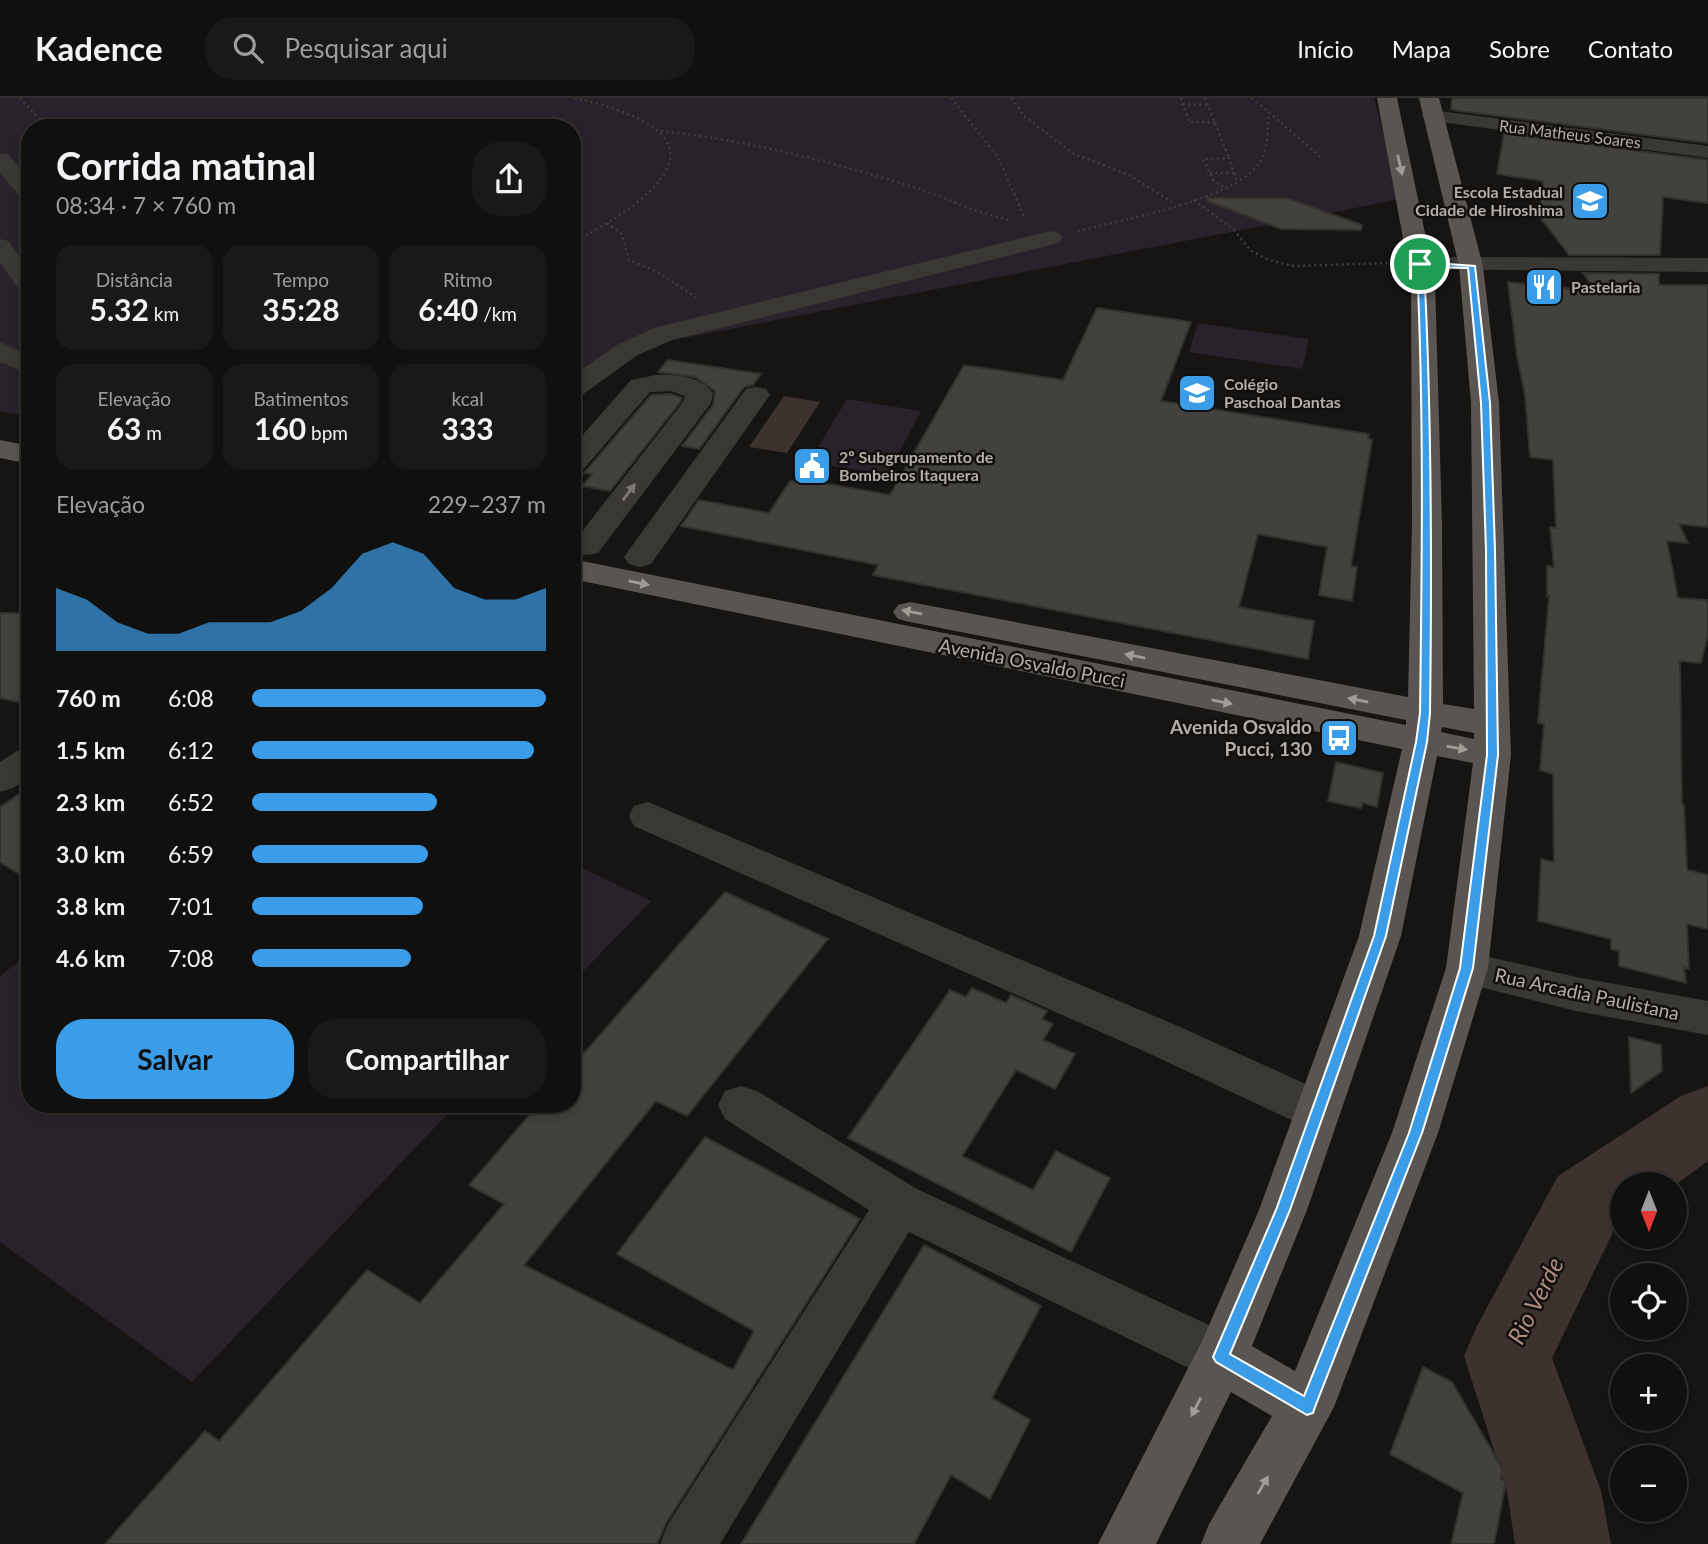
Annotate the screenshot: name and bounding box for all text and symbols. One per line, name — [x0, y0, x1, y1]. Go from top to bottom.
search box — [205, 17, 695, 80]
text: Kadence — [35, 28, 163, 68]
icon: search — [229, 29, 267, 67]
text: Pesquisar aqui — [285, 32, 448, 64]
text: Início — [1297, 34, 1354, 63]
text: Mapa — [1392, 34, 1451, 63]
text: Sobre — [1489, 34, 1550, 63]
text: Contato — [1588, 34, 1673, 63]
street label: Rua Matheus Soares — [1498, 115, 1642, 152]
text: Corrida matinal — [56, 142, 316, 188]
button: share — [472, 142, 546, 216]
one-way arrow — [1395, 154, 1406, 176]
school or university icon: Escola Estadual Cidade de Hiroshima — [1569, 180, 1611, 222]
place label: Escola Estadual Cidade de Hiroshima — [1415, 182, 1563, 219]
text: 08:34 · 7 × 760 m — [56, 191, 236, 219]
pin — [1390, 234, 1450, 294]
icon: arrive — [1401, 245, 1439, 283]
restaurant icon: Pastelaria — [1523, 266, 1565, 308]
text: Distância — [96, 268, 173, 291]
text: Tempo — [273, 268, 329, 291]
text: Ritmo — [443, 268, 492, 291]
place label: Pastelaria — [1571, 277, 1641, 296]
text: 5.32 — [90, 291, 149, 327]
text: 35:28 — [262, 291, 340, 327]
text: 6:40 — [418, 291, 478, 327]
text: km — [149, 302, 179, 325]
text: /km — [478, 302, 517, 325]
school or university icon: Colégio Paschoal Dantas — [1176, 372, 1218, 414]
place label: Colégio Paschoal Dantas — [1224, 374, 1341, 411]
text: Elevação — [98, 387, 171, 410]
text: Batimentos — [253, 387, 349, 410]
text: kcal — [452, 387, 484, 410]
text: 63 — [107, 410, 141, 446]
text: 160 — [254, 410, 306, 446]
text: 333 — [442, 410, 494, 446]
text: m — [141, 421, 162, 444]
text: bpm — [306, 421, 348, 444]
public building icon: 2º Subgrupamento de Bombeiros Itaquera — [791, 445, 833, 487]
place label: 2º Subgrupamento de Bombeiros Itaquera — [839, 447, 994, 484]
one-way arrow — [621, 483, 635, 501]
text: Elevação — [56, 490, 145, 518]
text: 229–237 m — [428, 490, 546, 518]
one-way arrow — [628, 578, 650, 589]
one-way arrow — [901, 606, 923, 617]
street label: Avenida Osvaldo Pucci — [937, 633, 1127, 692]
one-way arrow — [1124, 650, 1146, 661]
text: 760 m — [56, 684, 121, 712]
text: 6:08 — [168, 684, 214, 712]
one-way arrow — [1347, 694, 1369, 705]
one-way arrow — [1211, 696, 1233, 707]
place label: Avenida Osvaldo Pucci, 130 — [1169, 715, 1312, 760]
bus stop icon: Avenida Osvaldo Pucci, 130 — [1318, 717, 1360, 759]
text: 1.5 km — [56, 736, 125, 764]
text: 6:12 — [168, 736, 214, 764]
one-way arrow — [1446, 743, 1468, 754]
text: 2.3 km — [56, 788, 125, 816]
text: 6:52 — [168, 788, 214, 816]
text: 3.0 km — [56, 840, 125, 868]
text: 6:59 — [168, 840, 214, 868]
text: 3.8 km — [56, 892, 125, 920]
text: 7:01 — [168, 892, 214, 920]
text: 4.6 km — [56, 944, 125, 972]
text: 7:08 — [168, 944, 214, 972]
street label: Rua Arcadia Paulistana — [1493, 963, 1681, 1024]
button: Salvar — [56, 1019, 294, 1099]
button: Compartilhar — [308, 1019, 546, 1099]
north arrow — [1610, 1172, 1687, 1250]
map controls — [1610, 1172, 1687, 1522]
water label: Rio Verde — [1501, 1252, 1569, 1349]
button: locate — [1610, 1263, 1687, 1340]
button: + — [1610, 1354, 1687, 1431]
one-way arrow — [1190, 1397, 1201, 1417]
button: − — [1610, 1445, 1687, 1522]
one-way arrow — [1257, 1475, 1269, 1494]

